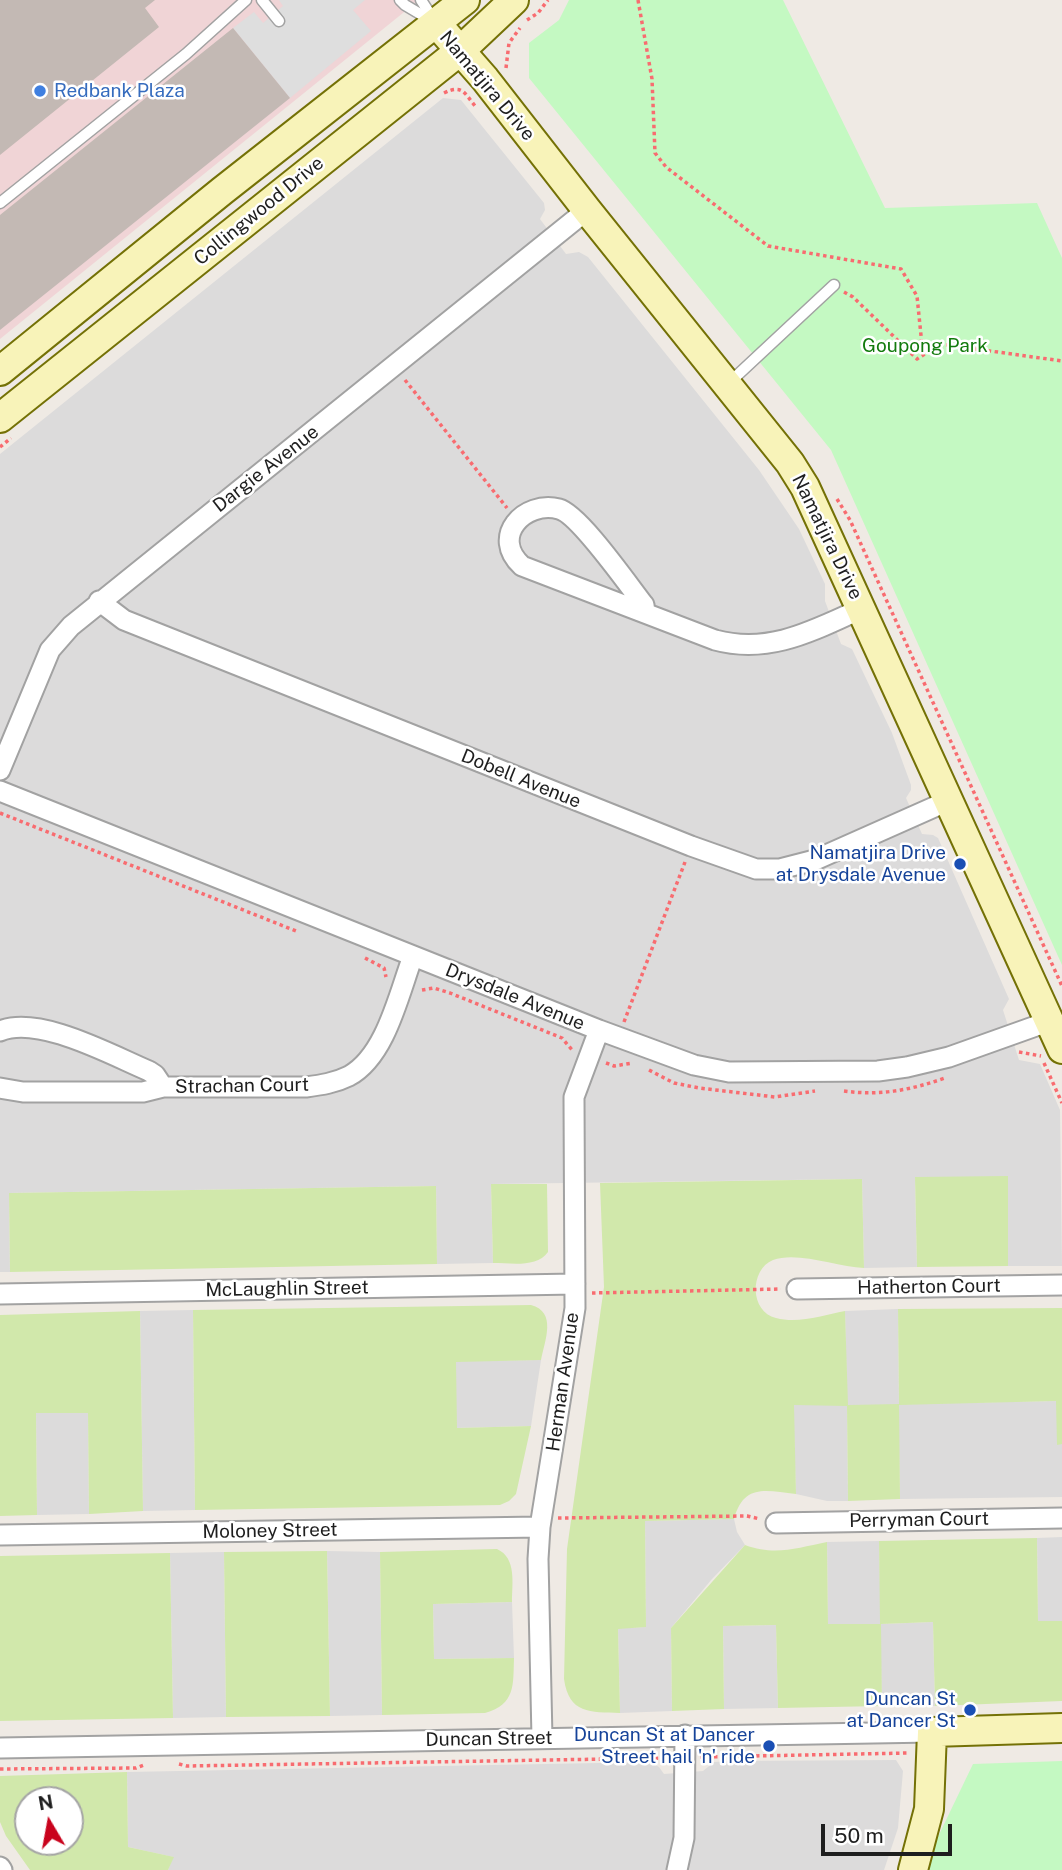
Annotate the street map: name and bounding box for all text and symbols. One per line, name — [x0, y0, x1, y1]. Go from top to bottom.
street label: Namatjira Drive — [434, 26, 540, 146]
place label: Redbank Plaza — [54, 80, 185, 102]
marker: Redbank Plaza — [32, 83, 48, 99]
street label: Collingwood Drive — [190, 152, 328, 270]
park label: Goupong Park — [862, 335, 988, 357]
street label: Dargie Avenue — [209, 421, 323, 517]
street label: Namatjira Drive — [787, 471, 867, 603]
street label: Dobell Avenue — [458, 745, 584, 813]
place label: Namatjira Drive at Drysdale Avenue — [776, 842, 946, 886]
marker: Namatjira Drive at Drysdale Avenue — [952, 856, 968, 872]
street label: Drysdale Avenue — [442, 959, 588, 1035]
street label: Strachan Court — [175, 1073, 309, 1099]
street label: Hatherton Court — [857, 1274, 1001, 1300]
street label: McLaughlin Street — [205, 1276, 369, 1302]
street label: Herman Avenue — [542, 1311, 584, 1453]
street label: Perryman Court — [849, 1507, 989, 1533]
street label: Moloney Street — [202, 1518, 338, 1544]
place label: Duncan St at Dancer St — [846, 1688, 956, 1732]
marker: Duncan St at Dancer St — [962, 1702, 978, 1718]
place label: Duncan St at Dancer Street hail 'n' ride — [574, 1724, 755, 1768]
street label: Duncan Street — [425, 1726, 553, 1752]
marker: Duncan St at Dancer Street hail 'n' ride — [761, 1738, 777, 1754]
north arrow — [14, 1786, 84, 1856]
text: N — [36, 1790, 55, 1814]
scale bar — [824, 1811, 955, 1855]
text: 50 m — [834, 1823, 884, 1848]

